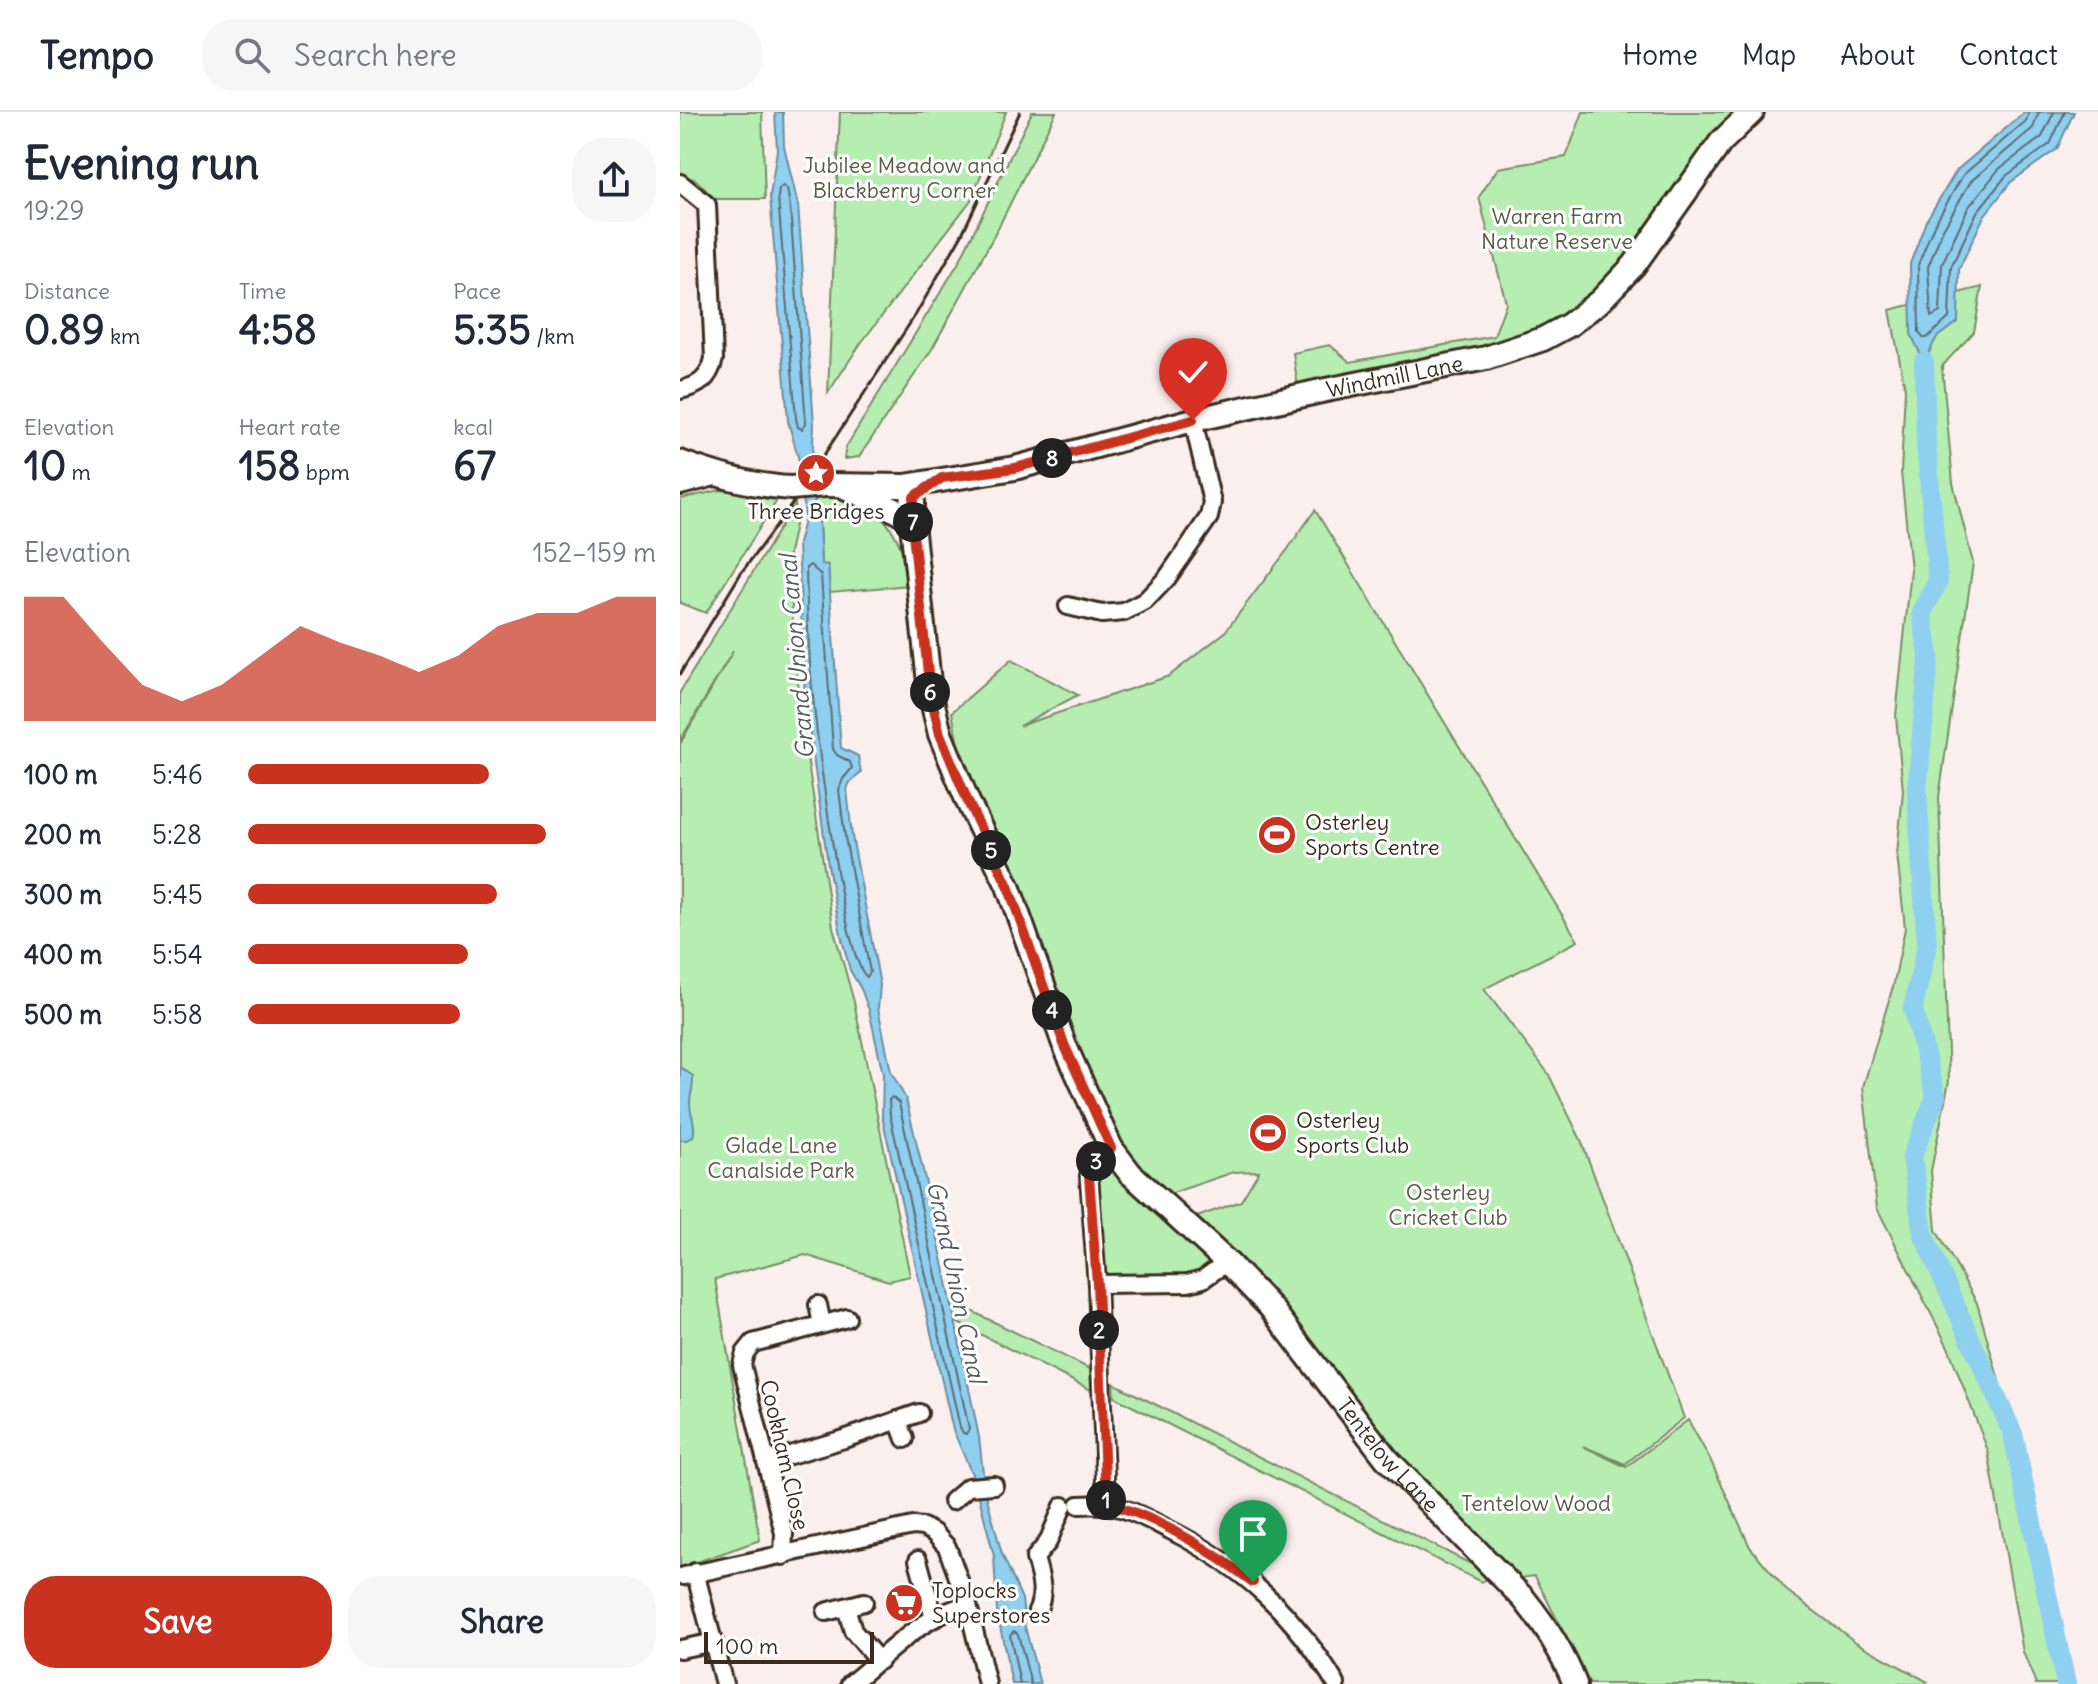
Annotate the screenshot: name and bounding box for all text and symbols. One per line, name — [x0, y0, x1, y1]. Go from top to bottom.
search box — [202, 19, 762, 91]
text: Tempo — [40, 32, 154, 79]
icon: search — [230, 33, 274, 77]
text: Search here — [294, 36, 457, 74]
text: Home — [1622, 37, 1698, 73]
text: Map — [1742, 37, 1796, 73]
text: About — [1840, 37, 1915, 73]
text: Contact — [1959, 37, 2058, 73]
text: Evening run — [24, 136, 259, 191]
button: share — [572, 138, 656, 222]
park label: Jubilee Meadow and Blackberry Corner — [802, 151, 1006, 204]
text: 19:29 — [24, 194, 84, 227]
park label: Warren Farm Nature Reserve — [1481, 202, 1633, 255]
text: Distance — [24, 277, 110, 305]
text: Time — [239, 277, 286, 305]
text: Pace — [453, 277, 501, 305]
text: 0.89 — [24, 305, 105, 355]
text: 4:58 — [239, 305, 317, 355]
text: 5:35 — [453, 305, 531, 355]
text: km — [105, 322, 140, 350]
text: /km — [531, 322, 575, 350]
pin — [1159, 338, 1227, 420]
street label: Windmill Lane — [1324, 349, 1465, 404]
icon: check — [1171, 350, 1215, 394]
text: Elevation — [24, 413, 114, 441]
text: Heart rate — [239, 413, 341, 441]
text: kcal — [453, 413, 493, 441]
pin: 8 — [1032, 438, 1072, 478]
text: 10 — [24, 441, 66, 491]
text: 158 — [239, 441, 301, 491]
text: 67 — [453, 441, 496, 491]
text: 8 — [1046, 444, 1058, 472]
place icon: Three Bridges — [795, 452, 837, 494]
text: m — [66, 458, 91, 486]
text: bpm — [301, 458, 350, 486]
place label: Three Bridges — [748, 497, 884, 525]
pin: 7 — [893, 502, 933, 542]
text: 7 — [908, 508, 918, 536]
text: Elevation — [24, 536, 131, 569]
text: 152–159 m — [532, 536, 656, 569]
water label: Grand Union Canal — [772, 550, 820, 761]
pin: 6 — [910, 672, 950, 712]
text: 6 — [924, 678, 936, 706]
text: 100 m — [24, 758, 98, 791]
text: 5:46 — [152, 758, 203, 791]
place label: Osterley Sports Centre — [1305, 808, 1440, 861]
sports icon: Osterley Sports Centre — [1256, 814, 1298, 856]
text: 200 m — [24, 818, 101, 851]
text: 5:28 — [152, 818, 202, 851]
pin: 5 — [971, 830, 1011, 870]
text: 5 — [985, 836, 997, 864]
text: 300 m — [24, 878, 102, 911]
text: 5:45 — [152, 878, 203, 911]
text: 400 m — [24, 938, 102, 971]
text: 5:54 — [152, 938, 203, 971]
pin: 4 — [1032, 990, 1072, 1030]
text: 4 — [1046, 996, 1058, 1024]
text: 500 m — [24, 998, 102, 1031]
text: 5:58 — [152, 998, 203, 1031]
place label: Osterley Sports Club — [1296, 1106, 1409, 1159]
sports icon: Osterley Sports Club — [1247, 1112, 1289, 1154]
park label: Glade Lane Canalside Park — [707, 1131, 855, 1184]
pin: 3 — [1076, 1141, 1116, 1181]
text: 3 — [1090, 1147, 1102, 1175]
water label: Grand Union Canal — [921, 1178, 994, 1389]
park label: Osterley Cricket Club — [1388, 1178, 1508, 1231]
pin: 2 — [1079, 1310, 1119, 1350]
text: 2 — [1093, 1316, 1105, 1344]
street label: Cookham Close — [754, 1377, 816, 1533]
street label: Tentelow Lane — [1331, 1392, 1445, 1518]
pin: 1 — [1086, 1480, 1126, 1520]
text: 1 — [1102, 1486, 1110, 1514]
park label: Tentelow Wood — [1461, 1489, 1611, 1517]
pin — [1219, 1500, 1287, 1582]
icon: arrive — [1231, 1512, 1275, 1556]
button: Save — [24, 1576, 332, 1668]
button: Share — [348, 1576, 656, 1668]
place label: Toplocks Superstores — [932, 1576, 1050, 1629]
supermarket icon: Toplocks Superstores — [883, 1582, 925, 1624]
scale bar — [704, 1628, 874, 1664]
text: 100 m — [716, 1632, 778, 1660]

